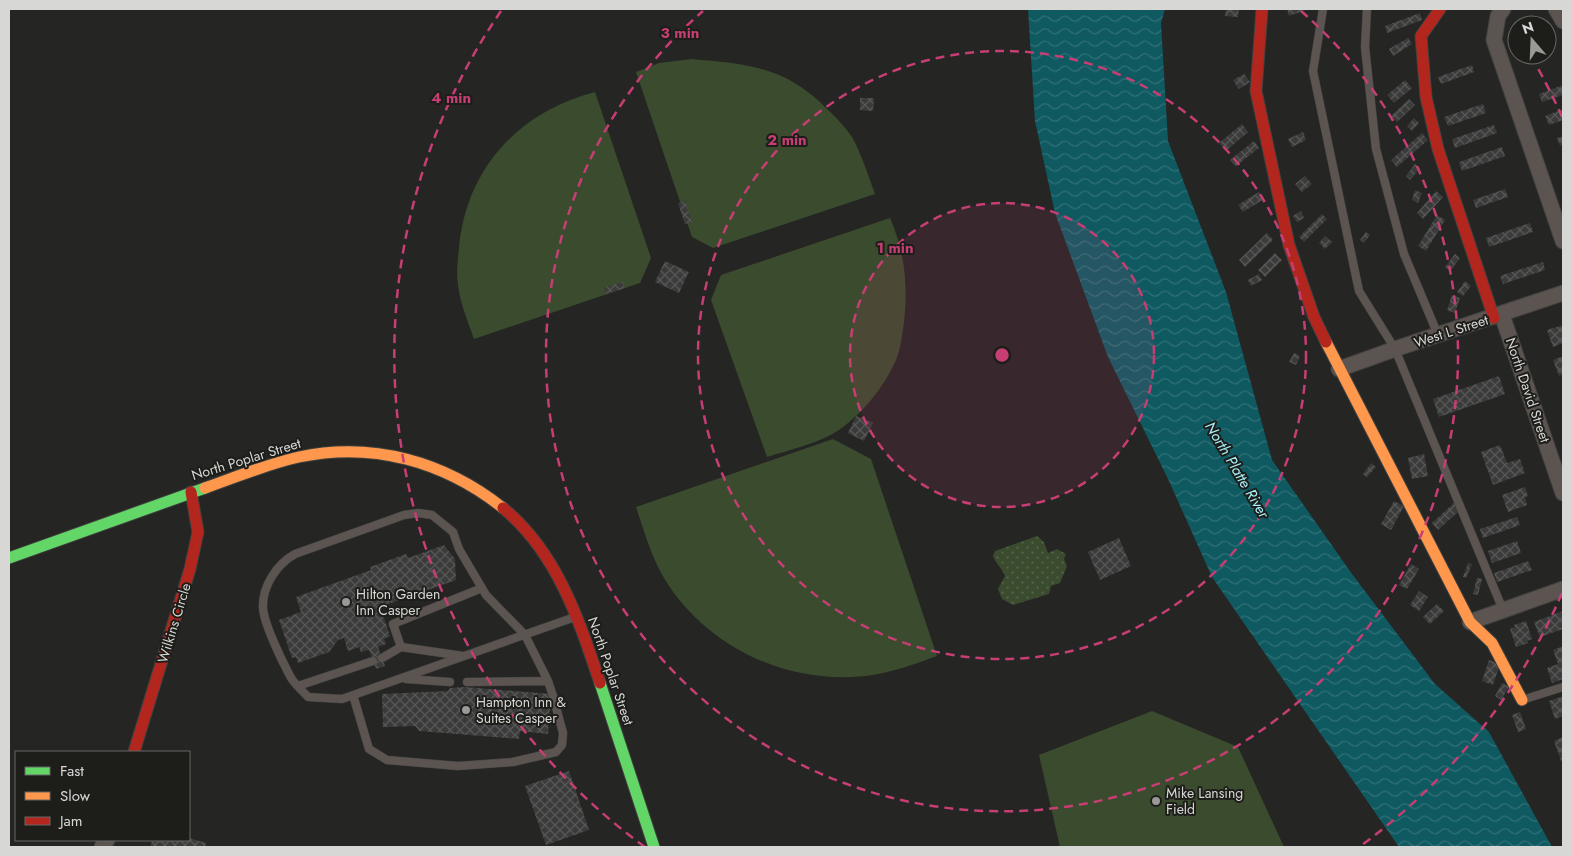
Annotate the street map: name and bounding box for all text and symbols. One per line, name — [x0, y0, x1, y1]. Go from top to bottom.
north arrow — [1507, 15, 1557, 65]
text: N — [1519, 16, 1536, 39]
text: 3 min — [661, 22, 699, 44]
text: 4 min — [431, 87, 471, 109]
text: 2 min — [767, 129, 807, 151]
text: 1 min — [876, 237, 914, 259]
street label: West L Street — [1411, 309, 1491, 352]
street label: North David Street — [1501, 335, 1556, 446]
centre of rings — [993, 346, 1011, 364]
water label: North Platte River — [1199, 418, 1275, 523]
street label: North Poplar Street — [189, 433, 304, 485]
street label: Wilkins Circle — [152, 581, 196, 665]
place label: Hilton Garden Inn Casper — [356, 584, 440, 620]
marker: Hilton Garden Inn Casper — [340, 596, 352, 608]
street label: North Poplar Street — [583, 614, 639, 728]
place label: Hampton Inn & Suites Casper — [476, 692, 567, 728]
marker: Hampton Inn & Suites Casper — [460, 704, 472, 716]
legend — [15, 751, 190, 841]
text: Fast — [60, 760, 84, 782]
place label: Mike Lansing Field — [1166, 783, 1243, 819]
text: Slow — [60, 785, 91, 807]
marker: Mike Lansing Field — [1150, 795, 1162, 807]
text: Jam — [58, 810, 83, 832]

